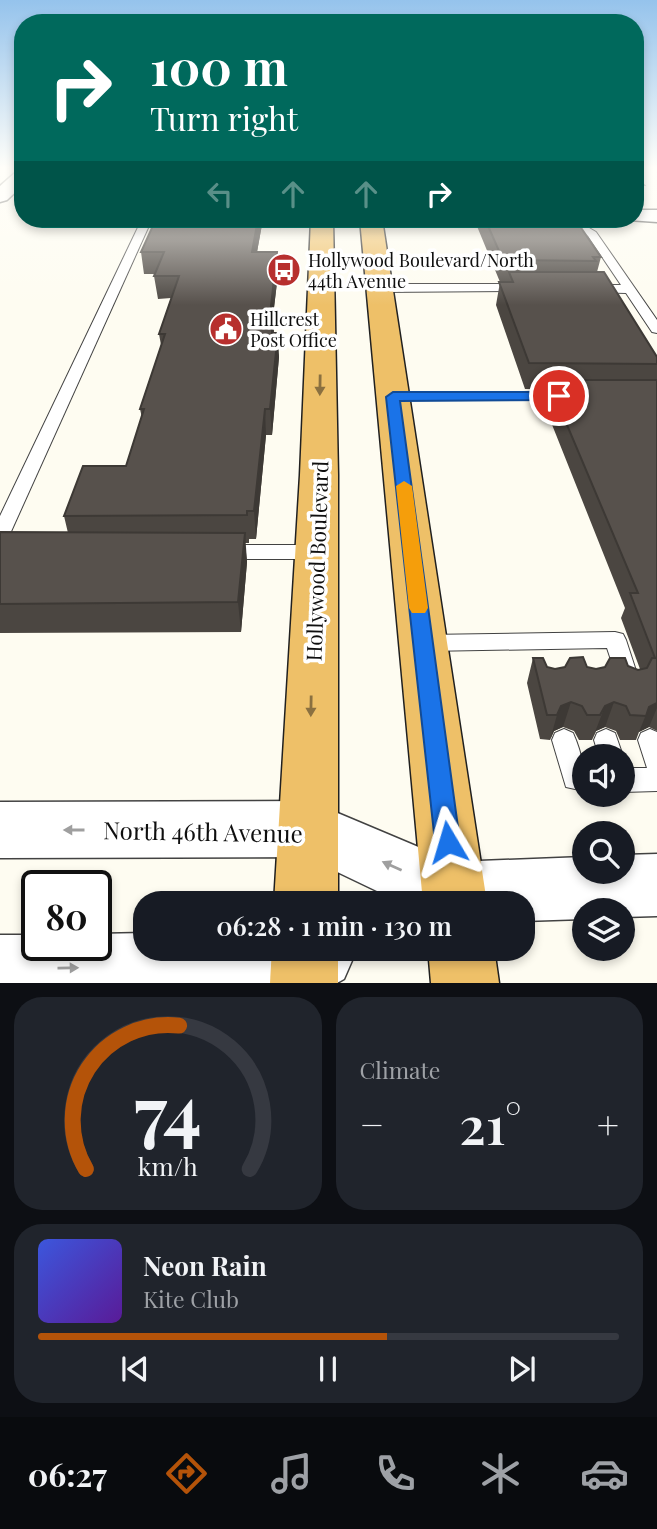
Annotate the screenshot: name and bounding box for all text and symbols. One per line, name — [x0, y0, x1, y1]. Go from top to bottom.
text: 100 m — [150, 33, 288, 98]
icon: right — [35, 42, 126, 133]
text: Turn right — [150, 96, 298, 139]
icon: left — [201, 175, 239, 213]
icon: ahead — [274, 175, 312, 213]
icon: ahead — [347, 175, 385, 213]
icon: right — [420, 175, 458, 213]
place label: Hollywood Boulevard/North 44th Avenue — [308, 248, 534, 293]
bus stop icon: Hollywood Boulevard/North 44th Avenue — [265, 251, 303, 289]
place label: Hillcrest Post Office — [250, 307, 337, 352]
public building icon: Hillcrest Post Office — [207, 310, 245, 348]
pin — [529, 366, 589, 426]
one-way arrow — [314, 374, 326, 396]
icon: arrive — [540, 377, 578, 415]
street label: Hollywood Boulevard — [299, 460, 333, 662]
one-way arrow — [306, 695, 317, 717]
map controls — [572, 744, 635, 961]
button: sound — [572, 744, 635, 807]
position arrow — [411, 805, 485, 879]
street label: North 46th Avenue — [103, 813, 303, 849]
button: search — [572, 821, 635, 884]
one-way arrow — [63, 824, 85, 836]
one-way arrow — [381, 860, 402, 871]
speed limit sign: 80 — [21, 870, 112, 961]
button: layers — [572, 898, 635, 961]
text: 06:28 · 1 min · 130 m — [216, 908, 452, 943]
one-way arrow — [57, 962, 79, 974]
text: Climate — [360, 1054, 440, 1085]
text: 74 — [134, 1061, 202, 1158]
text: 21° — [459, 1089, 522, 1158]
text: − — [360, 1098, 384, 1149]
text: + — [597, 1098, 619, 1149]
text: km/h — [138, 1149, 198, 1182]
text: Neon Rain — [143, 1248, 267, 1283]
text: Kite Club — [143, 1283, 239, 1314]
icon: previous — [116, 1350, 154, 1388]
icon: pause — [309, 1350, 347, 1388]
icon: next — [503, 1350, 541, 1388]
icon: directions — [162, 1449, 211, 1498]
icon: music — [267, 1449, 316, 1498]
icon: phone — [371, 1449, 420, 1498]
icon: climate — [476, 1449, 525, 1498]
icon: car — [580, 1449, 629, 1498]
text: 06:27 — [28, 1452, 107, 1495]

